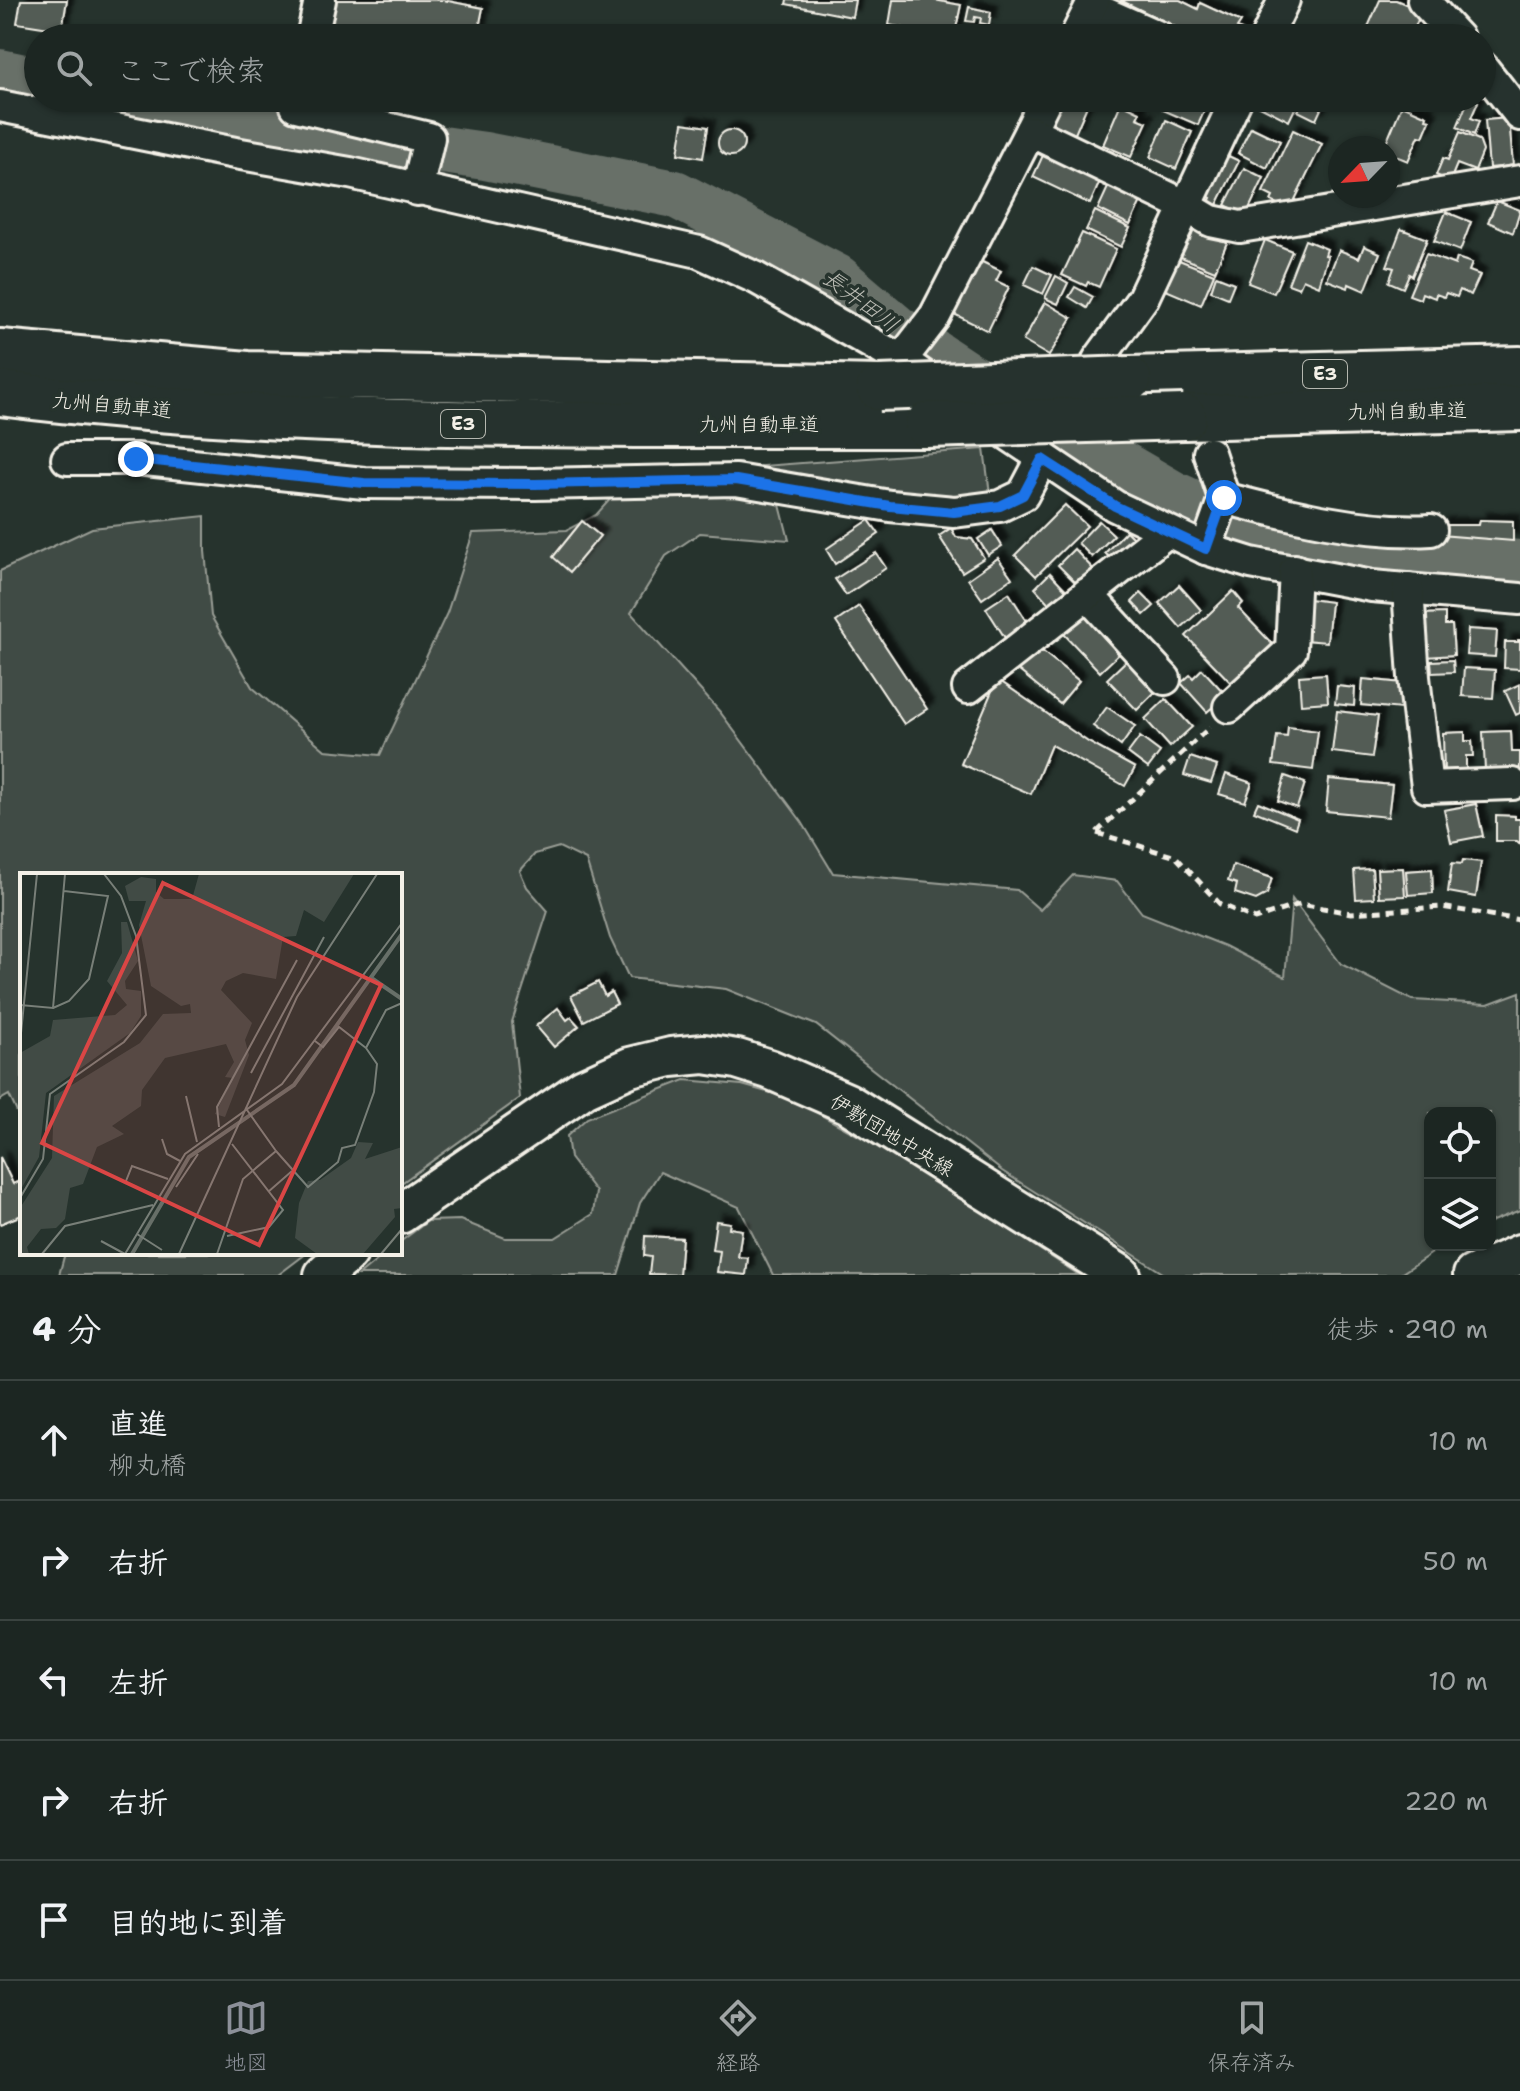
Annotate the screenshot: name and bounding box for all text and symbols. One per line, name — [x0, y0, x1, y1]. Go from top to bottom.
search box — [24, 24, 1496, 112]
icon: search — [52, 46, 96, 90]
text: ここで検索 — [116, 50, 266, 91]
north arrow — [1328, 136, 1400, 208]
water label: 長井田川 — [817, 263, 905, 339]
road number: E3 — [1303, 360, 1347, 388]
street label: 九州自動車道 — [51, 387, 173, 423]
street label: 九州自動車道 — [1347, 397, 1467, 425]
road number: E3 — [441, 410, 485, 438]
street label: 九州自動車道 — [699, 411, 819, 437]
route end — [118, 441, 154, 477]
route start — [1206, 480, 1242, 516]
inset map — [20, 873, 402, 1255]
street label: 伊敷団地中央線 — [825, 1088, 959, 1182]
map controls — [1424, 1107, 1496, 1251]
button: locate — [1424, 1107, 1496, 1179]
button: layers — [1424, 1179, 1496, 1251]
text: 4 分 — [32, 1306, 102, 1352]
text: 徒歩 · 290 m — [1327, 1311, 1488, 1346]
text: 直進 — [108, 1403, 168, 1444]
icon: ahead — [32, 1418, 76, 1462]
text: 10 m — [1428, 1423, 1488, 1458]
text: 柳丸橋 — [108, 1447, 186, 1482]
icon: right — [32, 1538, 76, 1582]
text: 右折 — [108, 1542, 168, 1583]
text: 50 m — [1423, 1543, 1488, 1578]
icon: left — [32, 1658, 76, 1702]
text: 左折 — [108, 1662, 168, 1703]
text: 10 m — [1428, 1663, 1488, 1698]
icon: right — [32, 1778, 76, 1822]
text: 右折 — [108, 1782, 168, 1823]
text: 220 m — [1404, 1783, 1488, 1818]
icon: arrive — [32, 1898, 76, 1942]
text: 目的地に到着 — [108, 1902, 288, 1943]
tab: 地図 — [224, 1996, 268, 2077]
tab: 経路 — [716, 1996, 760, 2077]
tab: 保存済み — [1208, 1996, 1296, 2077]

